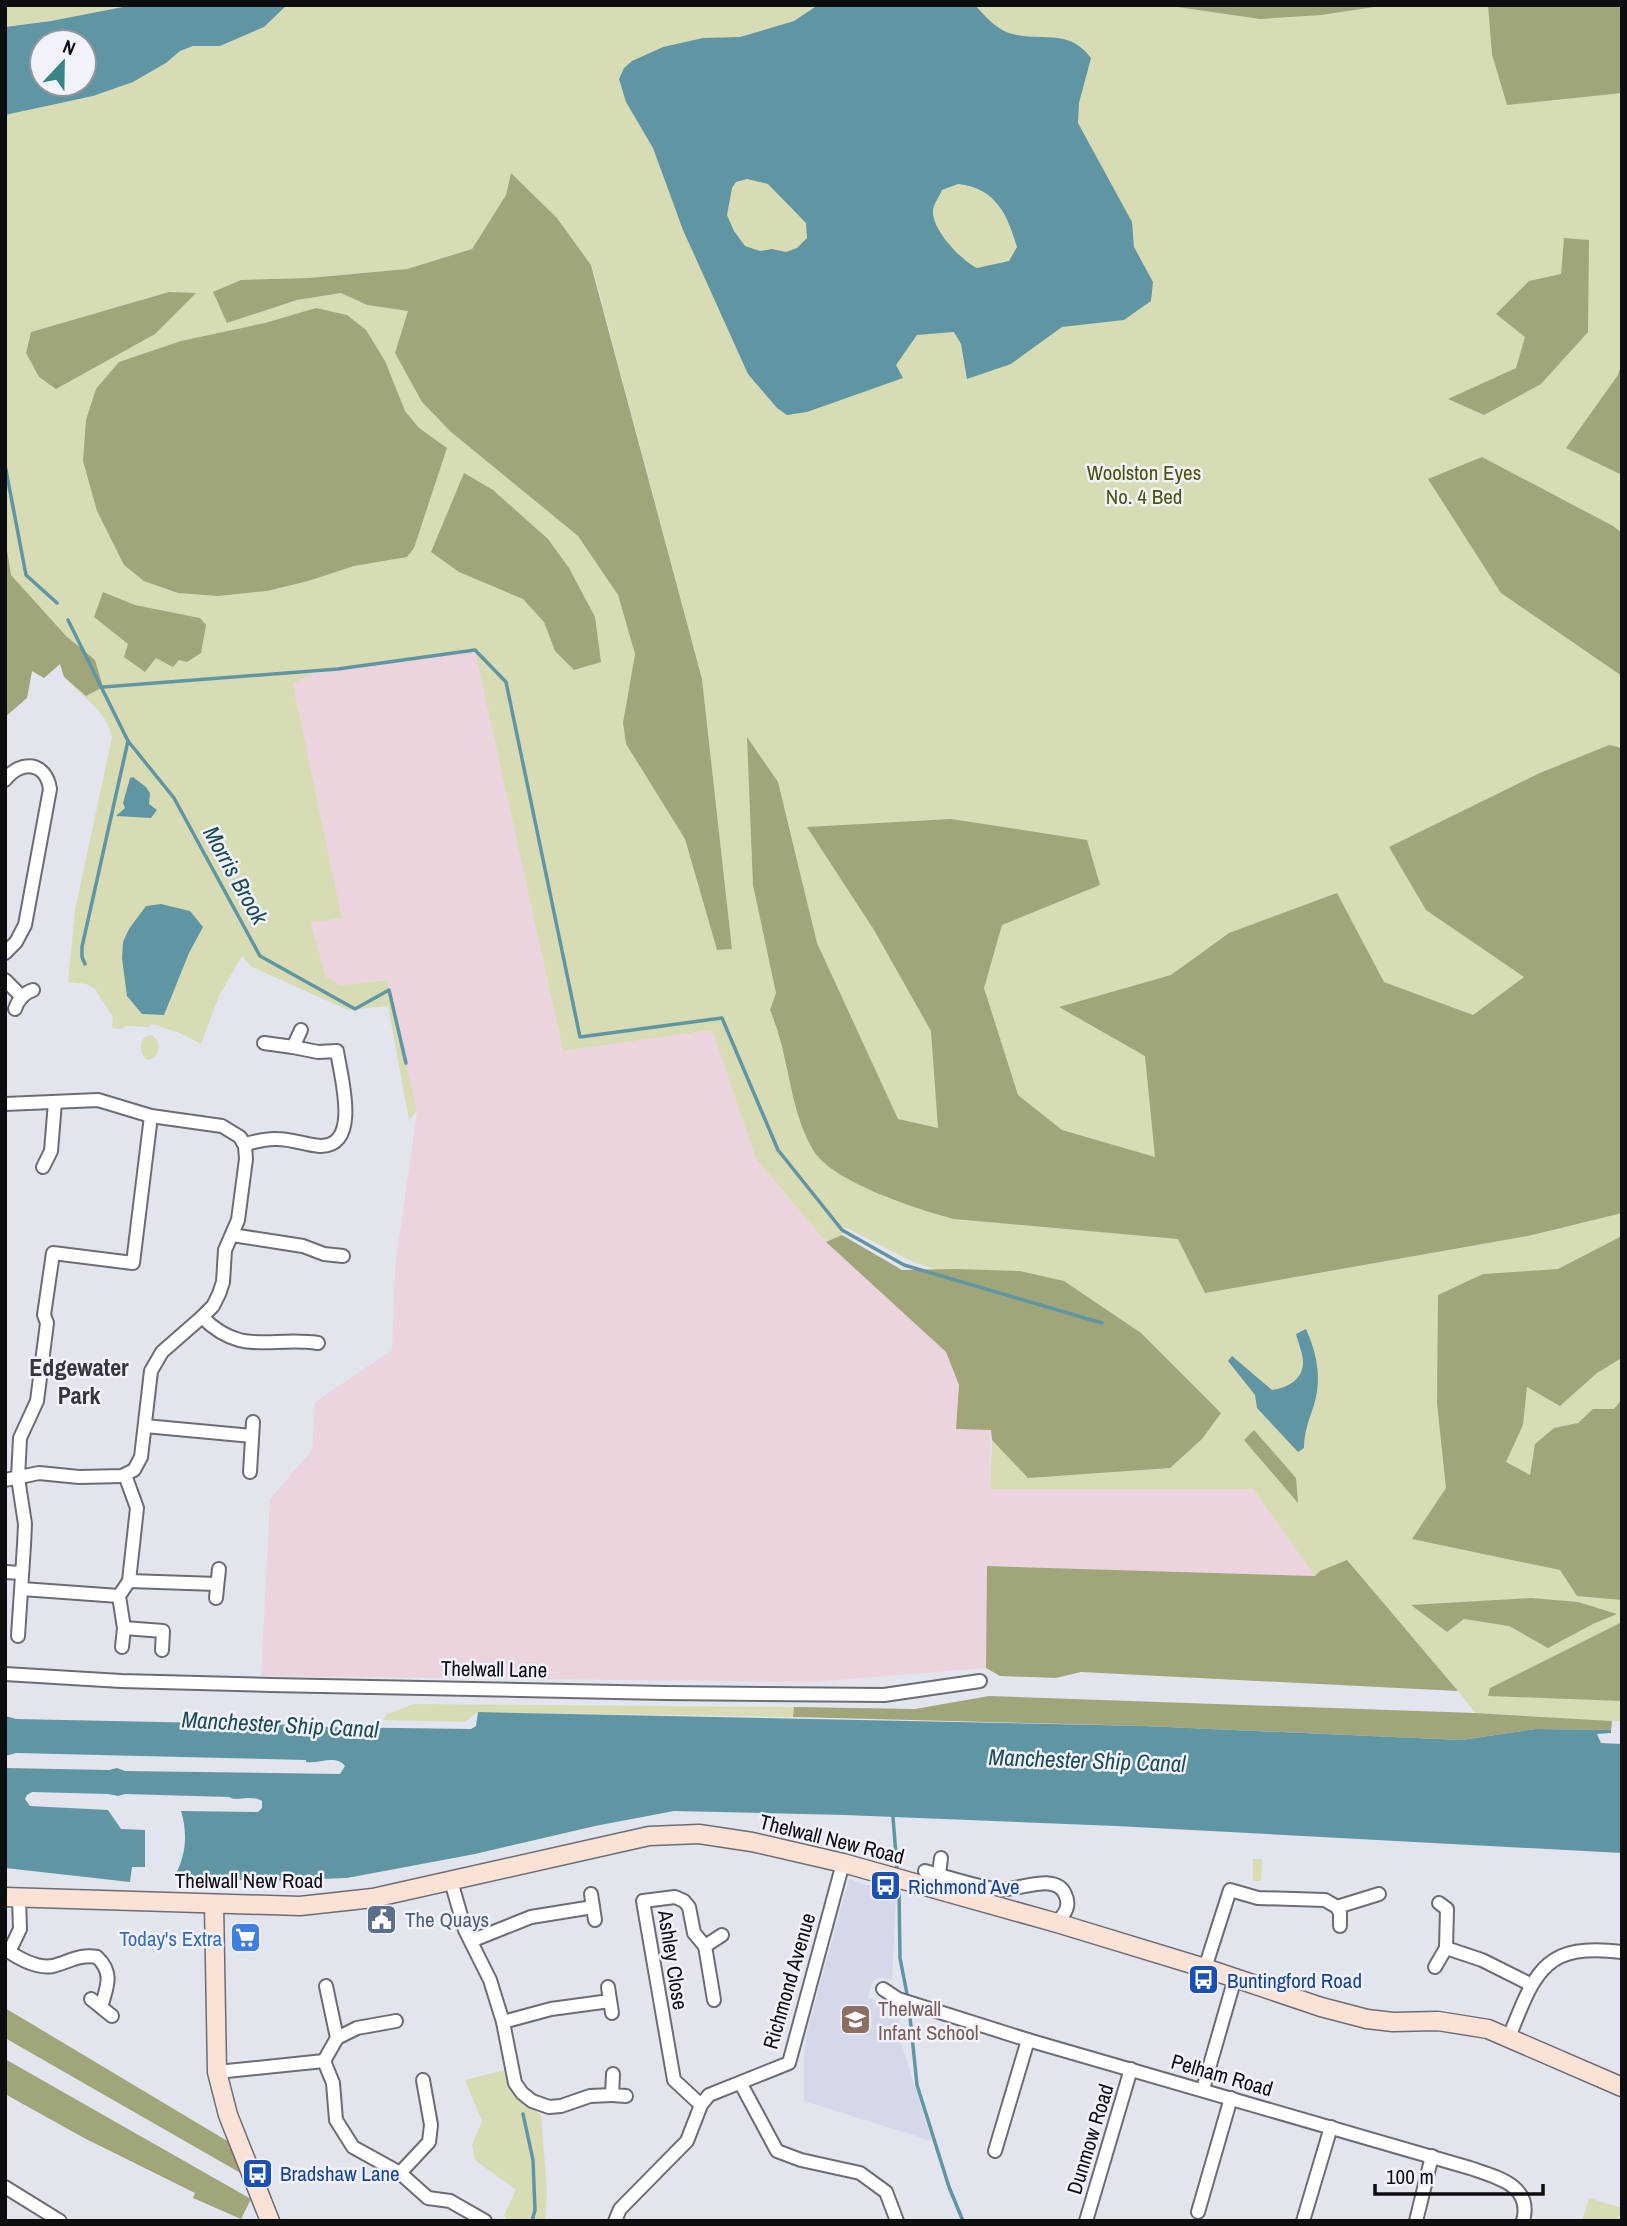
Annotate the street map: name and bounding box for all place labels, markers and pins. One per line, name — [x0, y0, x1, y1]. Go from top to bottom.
bus stop icon: Richmond Ave — [868, 1869, 902, 1903]
place label: Richmond Ave — [908, 1872, 1020, 1901]
public building icon: The Quays — [365, 1902, 399, 1936]
place label: The Quays — [405, 1905, 489, 1934]
supermarket icon: Today's Extra — [228, 1921, 262, 1955]
place label: Today's Extra — [119, 1924, 222, 1953]
bus stop icon: Buntingford Road — [1187, 1963, 1221, 1997]
place label: Buntingford Road — [1227, 1966, 1362, 1995]
place label: Thelwall Infant School — [878, 1994, 979, 2047]
school or university icon: Thelwall Infant School — [838, 2003, 872, 2037]
bus stop icon: Bradshaw Lane — [240, 2156, 274, 2190]
place label: Bradshaw Lane — [280, 2159, 400, 2188]

